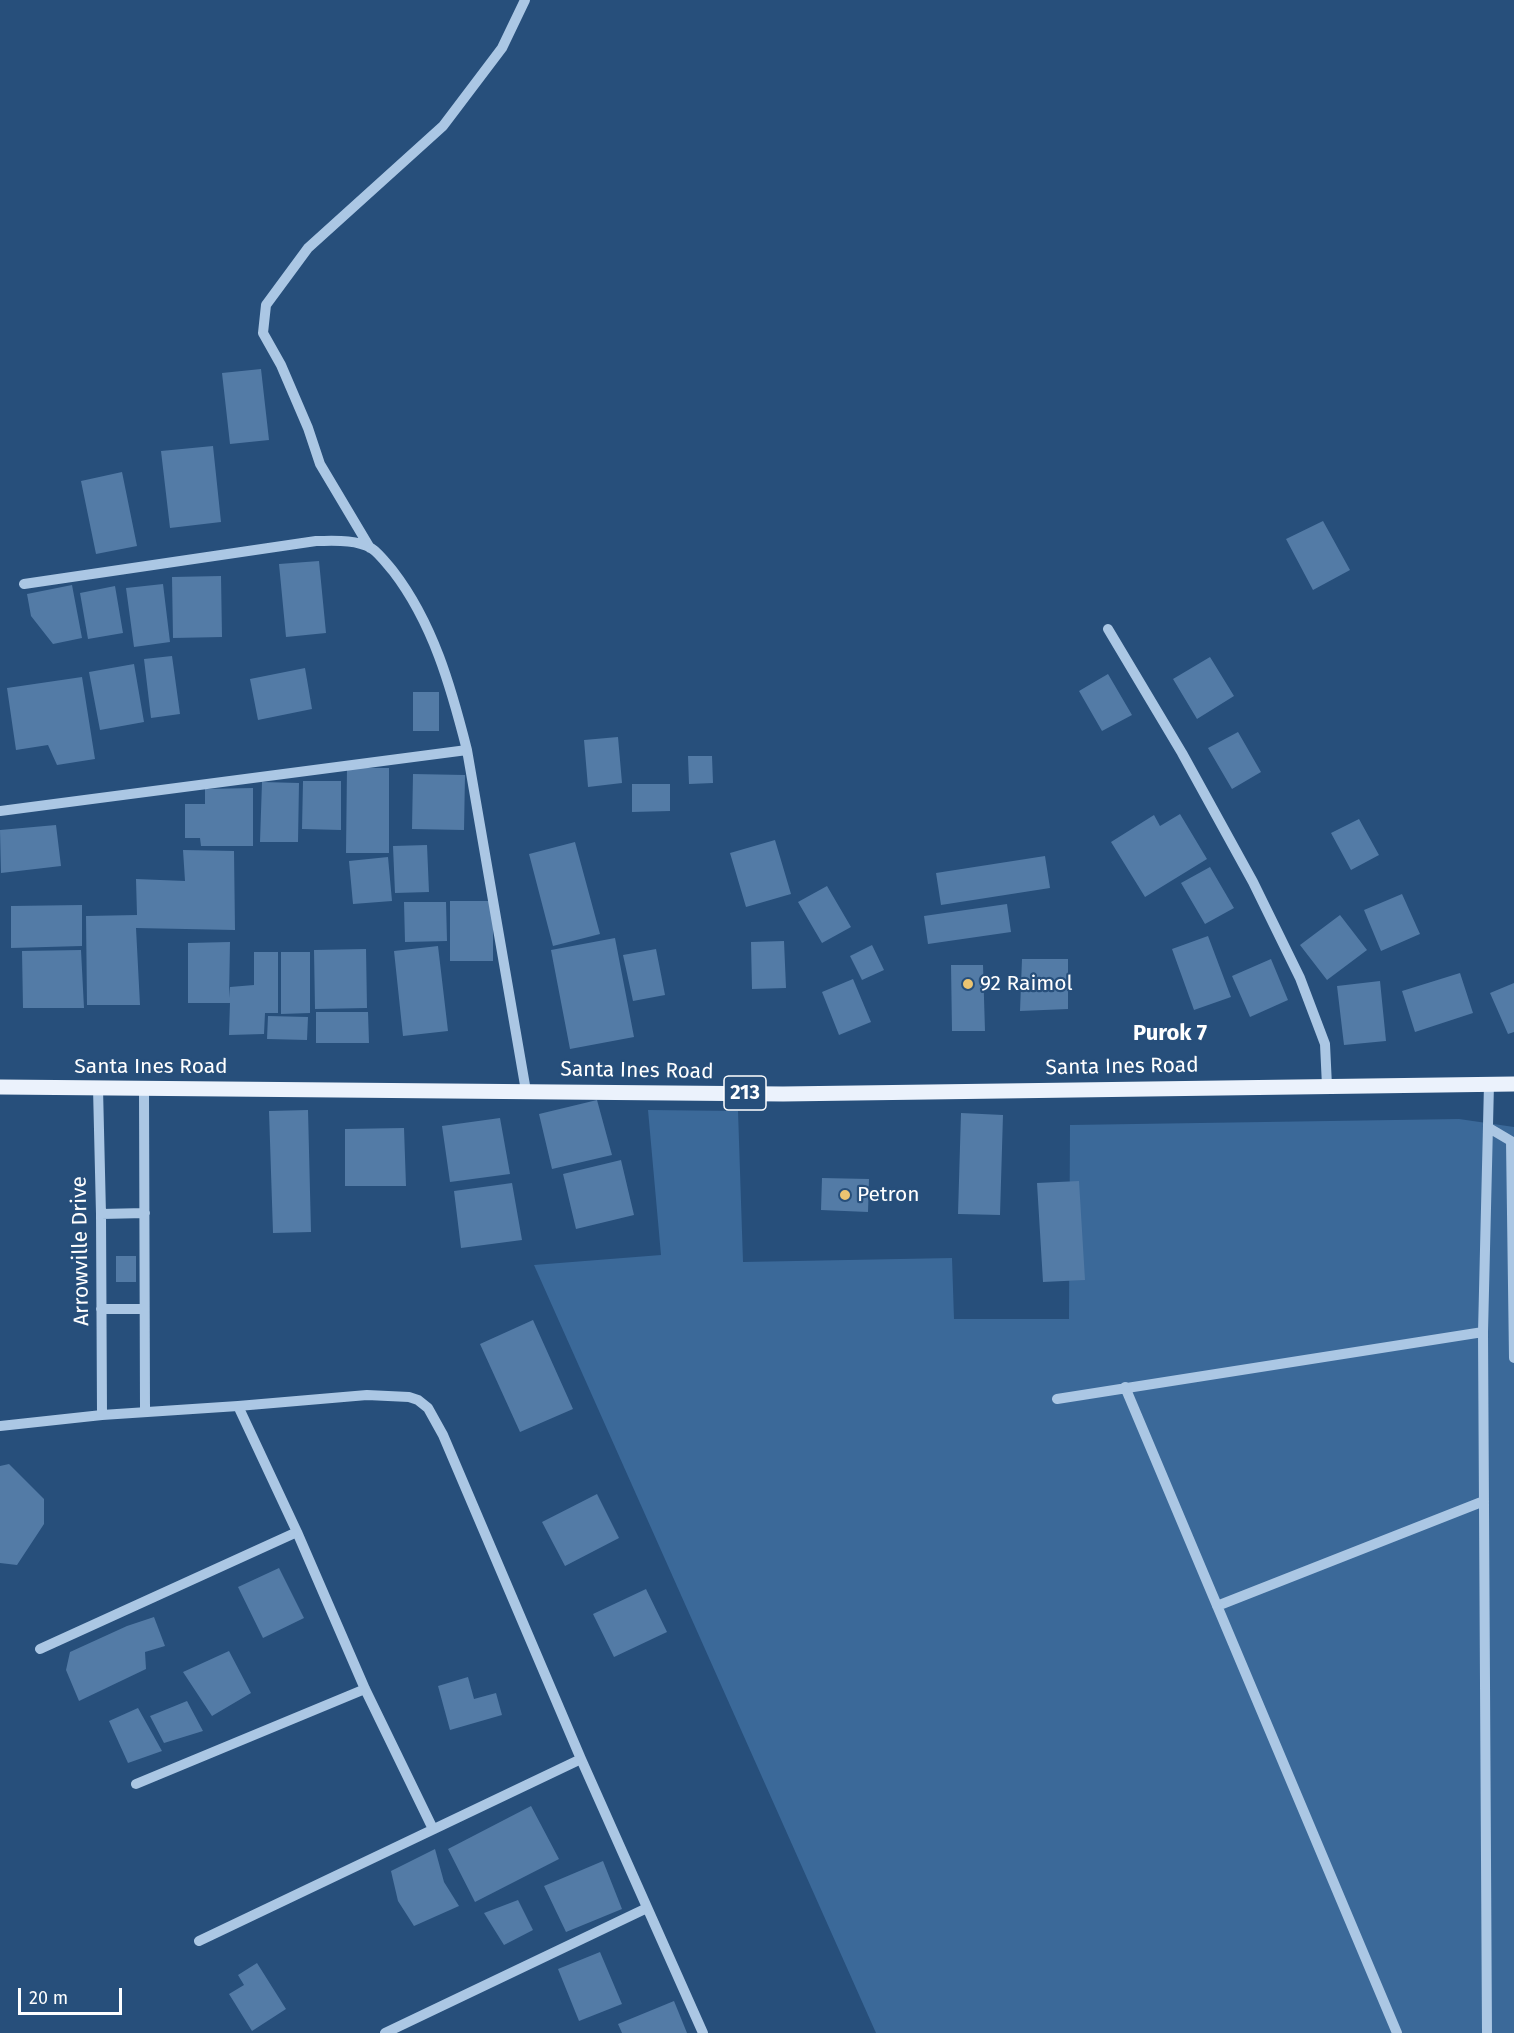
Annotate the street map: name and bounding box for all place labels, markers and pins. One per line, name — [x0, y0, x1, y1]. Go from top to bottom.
place label: 92 Raimol — [980, 971, 1073, 997]
marker: 92 Raimol — [961, 977, 975, 991]
place label: Petron — [857, 1182, 920, 1208]
marker: Petron — [838, 1188, 852, 1202]

